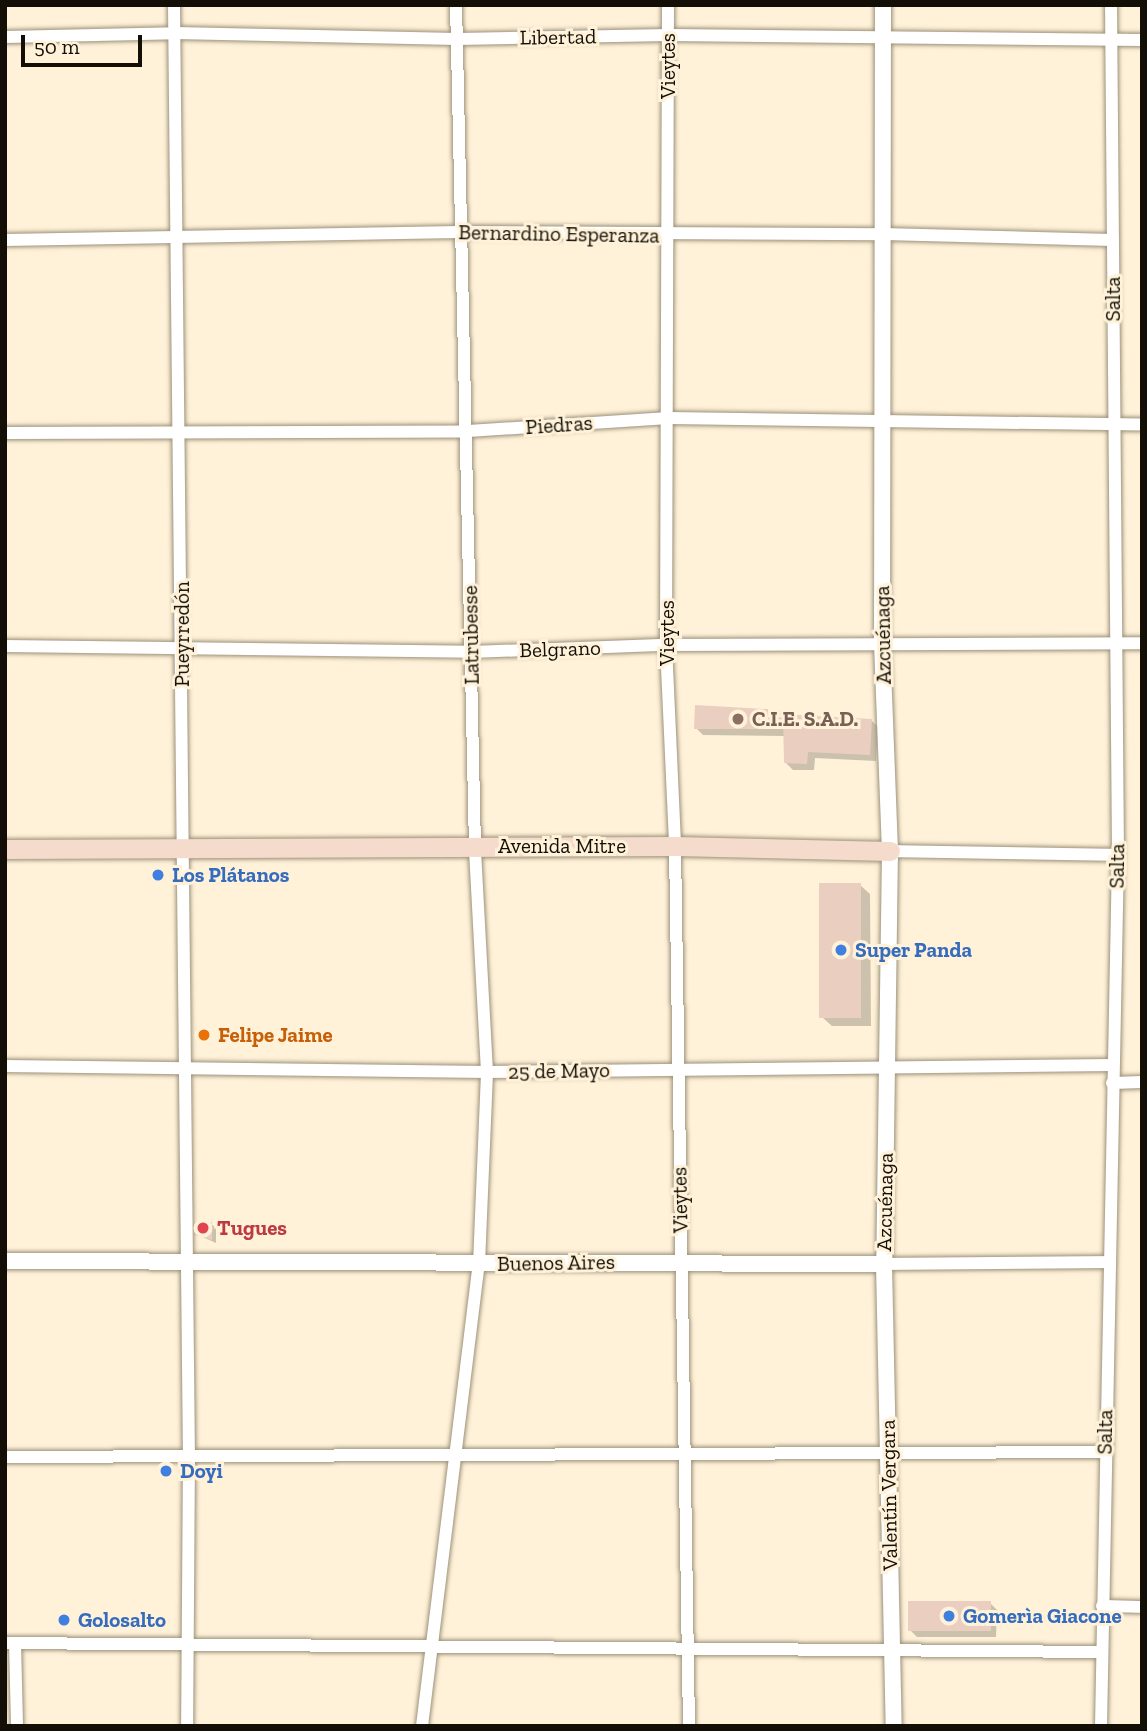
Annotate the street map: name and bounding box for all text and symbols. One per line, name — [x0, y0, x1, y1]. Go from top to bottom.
scale bar — [24, 21, 145, 65]
street label: Libertad — [519, 24, 597, 50]
street label: Vieytes — [655, 33, 681, 99]
text: 50 m — [34, 34, 80, 59]
street label: Bernardino Esperanza — [458, 220, 660, 248]
street label: Salta — [1100, 277, 1126, 321]
street label: Piedras — [524, 410, 594, 440]
street label: Pueyrredón — [169, 581, 195, 687]
street label: Latrubesse — [458, 585, 484, 685]
street label: Azcuénaga — [870, 586, 896, 684]
street label: Vieytes — [654, 600, 680, 666]
street label: Belgrano — [519, 635, 601, 663]
place label: C.I.E. S.A.D. — [752, 706, 858, 732]
marker: C.I.E. S.A.D. — [730, 711, 746, 727]
street label: Avenida Mitre — [498, 833, 626, 859]
street label: Salta — [1104, 843, 1130, 889]
place label: Los Plátanos — [172, 862, 289, 888]
marker: Los Plátanos — [150, 867, 166, 883]
place label: Super Panda — [855, 937, 972, 963]
marker: Super Panda — [833, 942, 849, 958]
place label: Felipe Jaime — [218, 1022, 333, 1048]
marker: Felipe Jaime — [196, 1027, 212, 1043]
street label: 25 de Mayo — [508, 1058, 610, 1084]
street label: Azcuénaga — [872, 1153, 898, 1251]
street label: Vieytes — [667, 1167, 693, 1233]
place label: Tugues — [217, 1215, 287, 1241]
marker: Tugues — [195, 1220, 211, 1236]
street label: Buenos Aires — [497, 1249, 615, 1277]
street label: Salta — [1092, 1409, 1118, 1455]
street label: Valentín Vergara — [875, 1419, 903, 1571]
place label: Doyi — [180, 1458, 223, 1484]
marker: Doyi — [158, 1463, 174, 1479]
place label: Gomerìa Giacone — [963, 1603, 1122, 1629]
place label: Golosalto — [78, 1607, 166, 1633]
marker: Gomerìa Giacone — [941, 1608, 957, 1624]
marker: Golosalto — [56, 1612, 72, 1628]

